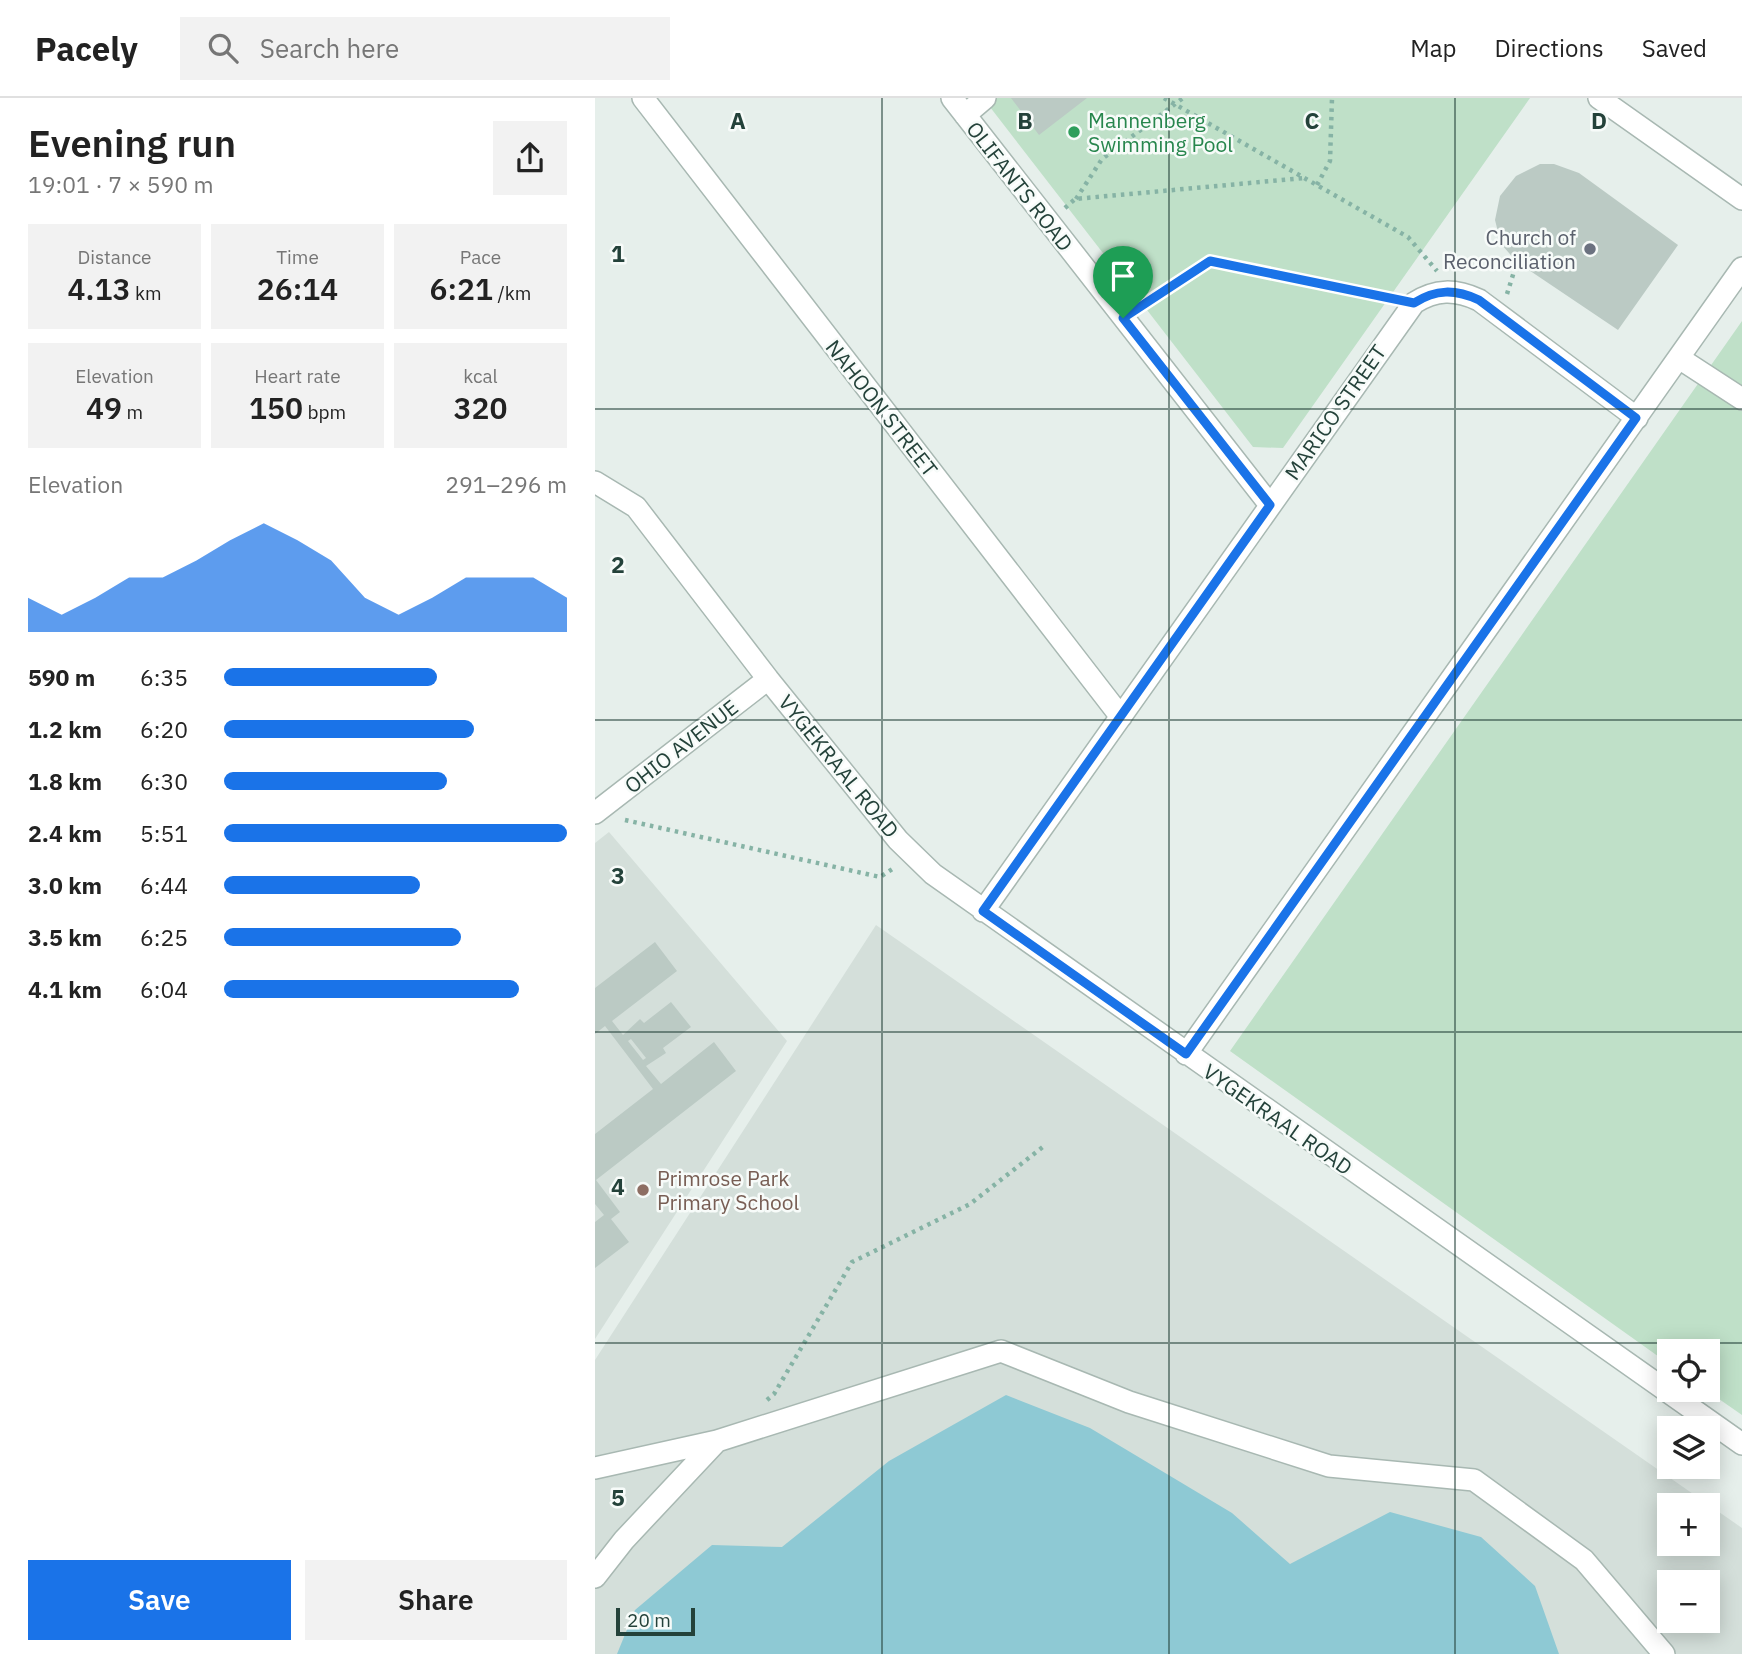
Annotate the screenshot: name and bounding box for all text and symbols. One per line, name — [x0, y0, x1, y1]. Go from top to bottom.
search box — [180, 17, 670, 80]
text: Pacely — [35, 27, 138, 70]
icon: search — [204, 29, 242, 67]
text: Search here — [260, 31, 399, 65]
text: Map — [1410, 32, 1456, 64]
text: Directions — [1494, 32, 1604, 64]
text: Saved — [1642, 32, 1707, 64]
text: A — [730, 105, 746, 135]
text: B — [1017, 105, 1033, 135]
text: C — [1305, 105, 1320, 135]
text: D — [1591, 105, 1607, 135]
place label: Mannenberg Swimming Pool — [1088, 106, 1233, 158]
street label: OLIFANTS ROAD — [961, 115, 1079, 257]
text: Evening run — [28, 118, 236, 167]
button: share — [493, 121, 567, 195]
marker: Mannenberg Swimming Pool — [1066, 124, 1082, 140]
text: 19:01 · 7 × 590 m — [28, 169, 214, 199]
place label: Church of Reconciliation — [1443, 223, 1576, 275]
text: 1 — [611, 238, 625, 268]
marker: Church of Reconciliation — [1582, 241, 1598, 257]
text: Distance — [77, 245, 152, 269]
text: Time — [276, 245, 319, 269]
text: Pace — [460, 245, 501, 269]
pin — [1093, 246, 1153, 318]
icon: arrive — [1104, 257, 1142, 295]
text: 4.13 — [67, 269, 130, 308]
text: 26:14 — [257, 269, 338, 308]
text: 6:21 — [430, 269, 493, 308]
text: km — [130, 281, 162, 305]
text: /km — [493, 281, 531, 305]
street label: NAHOON STREET — [820, 334, 944, 482]
street label: MARICO STREET — [1278, 339, 1392, 485]
text: Elevation — [75, 364, 154, 388]
text: Heart rate — [254, 364, 341, 388]
text: kcal — [463, 364, 498, 388]
text: 49 — [86, 388, 122, 427]
text: 150 — [249, 388, 303, 427]
text: 320 — [454, 388, 508, 427]
text: m — [122, 400, 143, 424]
text: bpm — [303, 400, 346, 424]
text: Elevation — [28, 469, 123, 499]
text: 291–296 m — [445, 469, 567, 499]
text: 2 — [611, 549, 625, 579]
text: 590 m — [28, 662, 95, 692]
text: 6:35 — [140, 662, 188, 692]
street label: VYGEKRAAL ROAD — [773, 689, 905, 843]
street label: OHIO AVENUE — [618, 693, 744, 799]
text: 1.2 km — [28, 714, 102, 744]
text: 6:20 — [140, 714, 188, 744]
text: 1.8 km — [28, 766, 102, 796]
text: 6:30 — [140, 766, 188, 796]
text: 2.4 km — [28, 818, 102, 848]
text: 5:51 — [140, 818, 188, 848]
text: 3 — [611, 860, 625, 890]
text: 3.0 km — [28, 870, 102, 900]
text: 6:44 — [140, 870, 188, 900]
text: 3.5 km — [28, 922, 102, 952]
text: 6:25 — [140, 922, 188, 952]
text: 4.1 km — [28, 974, 102, 1004]
text: 6:04 — [140, 974, 188, 1004]
street label: VYGEKRAAL ROAD — [1198, 1057, 1358, 1181]
place label: Primrose Park Primary School — [657, 1164, 800, 1216]
text: 4 — [611, 1171, 625, 1201]
marker: Primrose Park Primary School — [635, 1182, 651, 1198]
map controls — [1657, 1339, 1720, 1633]
button: locate — [1657, 1339, 1720, 1402]
button: layers — [1657, 1416, 1720, 1479]
text: 5 — [611, 1482, 625, 1512]
button: + — [1657, 1493, 1720, 1556]
button: Save — [28, 1560, 291, 1640]
button: Share — [305, 1560, 567, 1640]
button: − — [1657, 1570, 1720, 1633]
scale bar — [616, 1605, 695, 1637]
text: 20 m — [627, 1608, 671, 1632]

